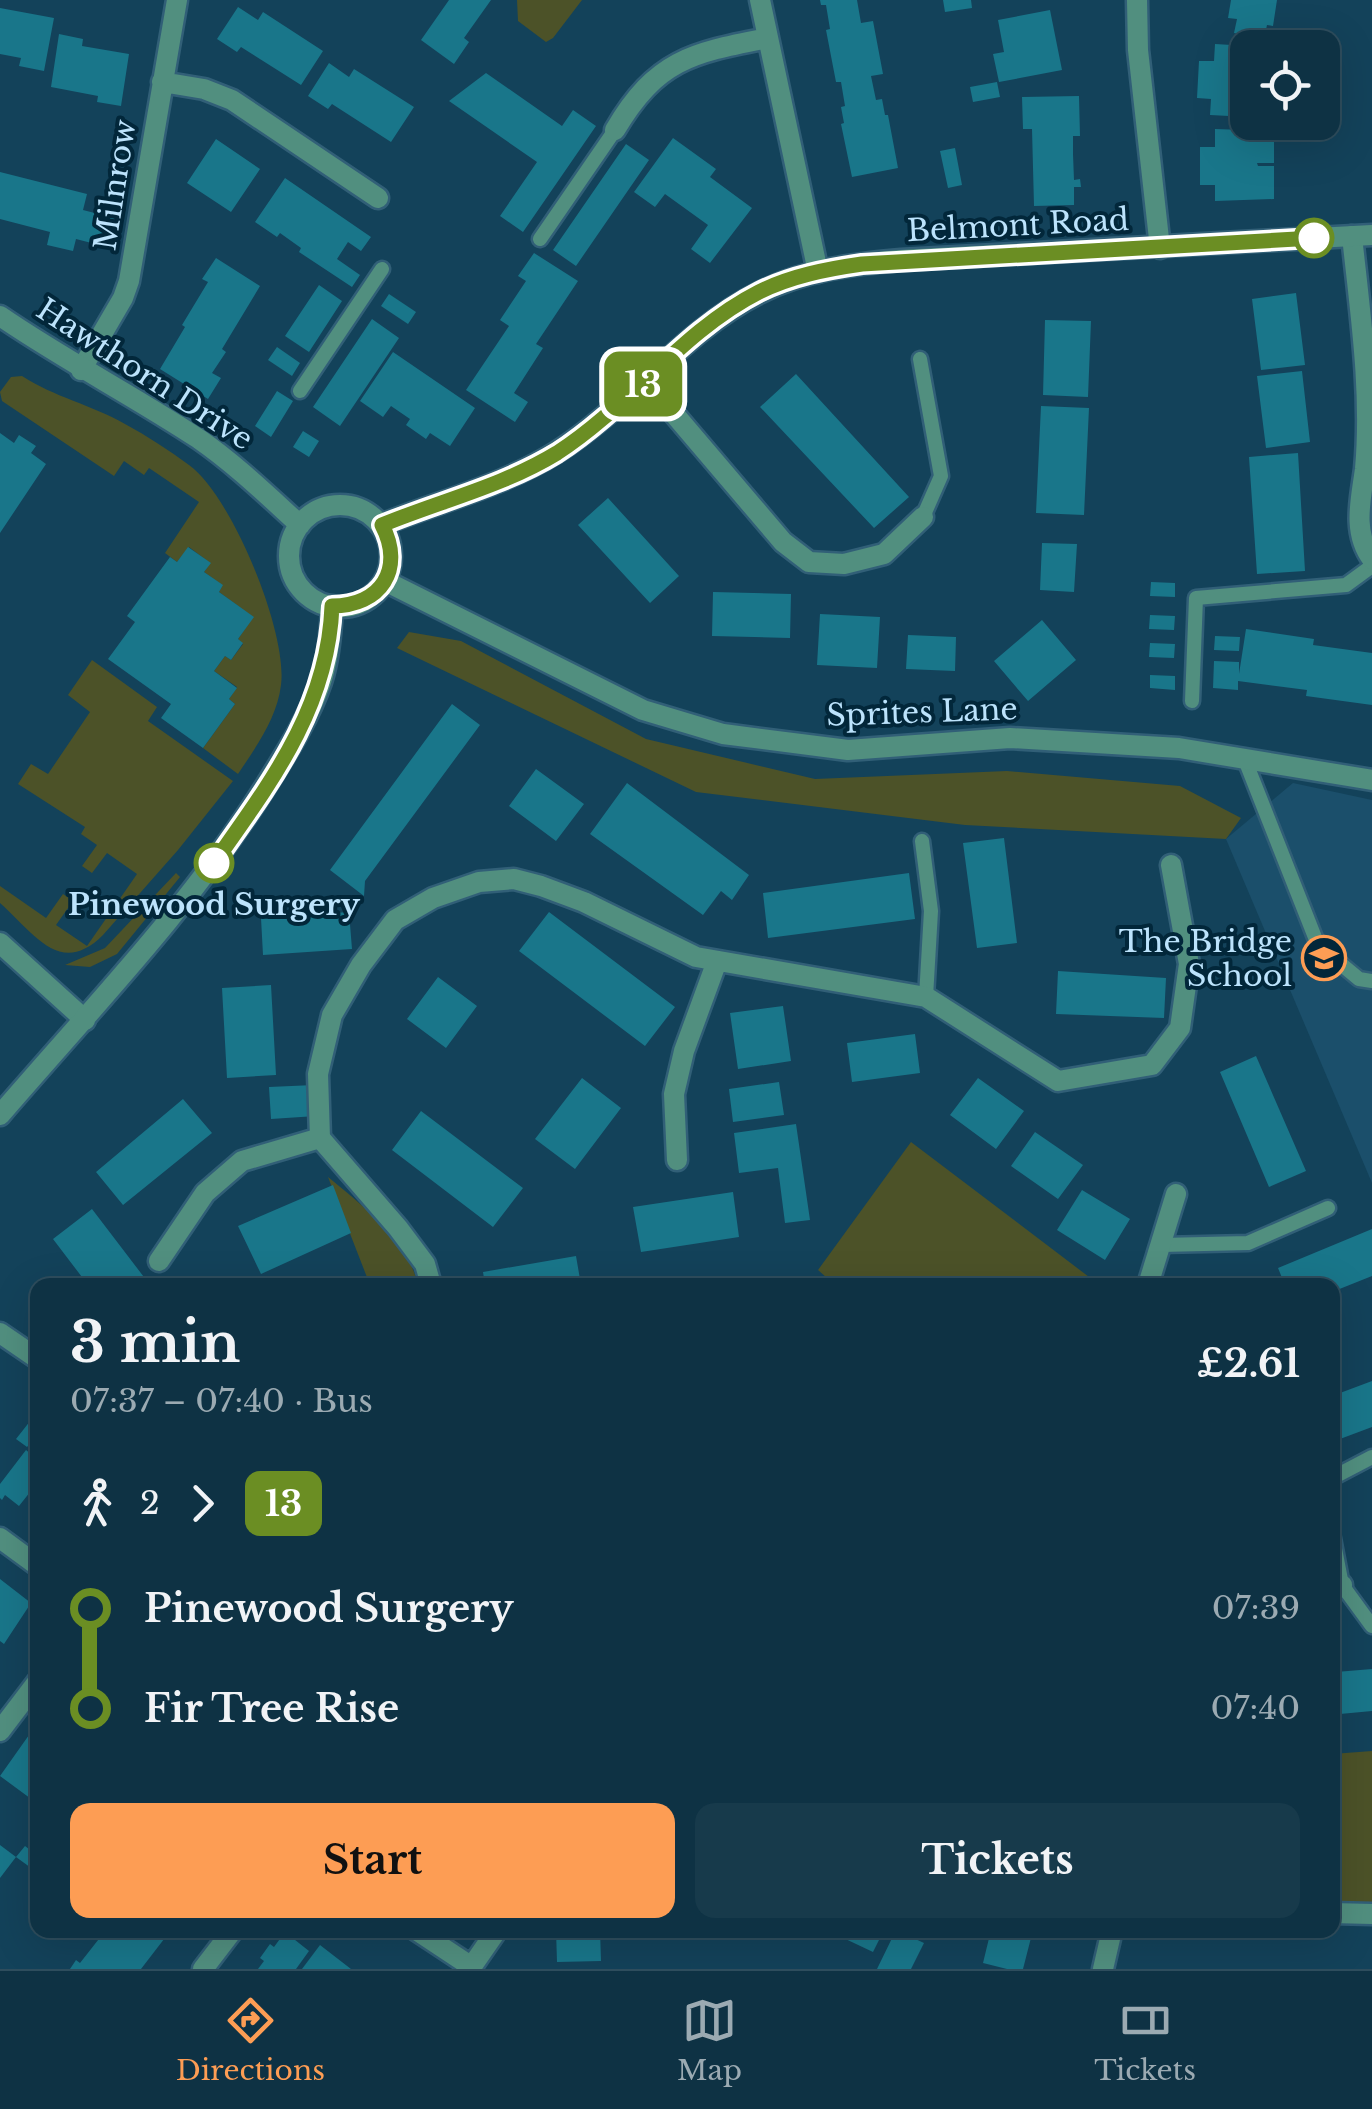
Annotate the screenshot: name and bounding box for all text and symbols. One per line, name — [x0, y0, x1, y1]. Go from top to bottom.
map controls — [1230, 30, 1340, 140]
button: locate — [1230, 30, 1340, 140]
street label: Milnrow — [86, 117, 144, 253]
street label: Belmont Road — [906, 201, 1130, 249]
unlabelled marker — [1295, 219, 1333, 257]
street label: Hawthorn Drive — [30, 290, 260, 458]
line badge: 13 — [598, 352, 688, 416]
text: 13 — [624, 363, 662, 406]
street label: Sprites Lane — [826, 690, 1018, 734]
marker: Pinewood Surgery — [195, 844, 233, 882]
place label: Pinewood Surgery — [68, 886, 361, 923]
place label: The Bridge School — [1119, 923, 1292, 994]
school or university icon: The Bridge School — [1301, 935, 1347, 981]
text: 3 min — [70, 1309, 240, 1377]
text: £2.61 — [1197, 1340, 1300, 1387]
text: 07:37 – 07:40 · Bus — [70, 1381, 373, 1421]
icon: walk — [70, 1476, 125, 1531]
icon: forward — [175, 1476, 230, 1531]
text: 13 — [265, 1482, 302, 1525]
text: 2 — [140, 1483, 160, 1523]
text: Pinewood Surgery — [144, 1585, 514, 1632]
text: 07:39 — [1212, 1588, 1300, 1628]
text: Fir Tree Rise — [144, 1685, 399, 1732]
text: 07:40 — [1210, 1688, 1300, 1728]
button: Start — [70, 1803, 675, 1918]
button: Tickets — [695, 1803, 1300, 1918]
tab: Directions — [176, 1993, 325, 2088]
tab: Map — [677, 1993, 742, 2088]
tab: Tickets — [1094, 1993, 1196, 2088]

